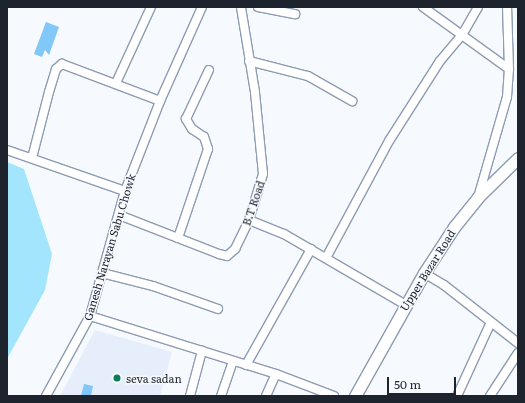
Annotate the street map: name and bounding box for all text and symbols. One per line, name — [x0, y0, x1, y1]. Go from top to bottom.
street label: Ganesh Narayan Sabu Chowk — [80, 172, 138, 322]
street label: B.T Road — [239, 179, 267, 227]
street label: Upper Bazar Road — [397, 227, 457, 313]
scale bar — [389, 369, 458, 395]
place label: seva sadan — [126, 371, 182, 385]
marker: seva sadan — [111, 372, 123, 384]
text: 50 m — [394, 375, 421, 393]

